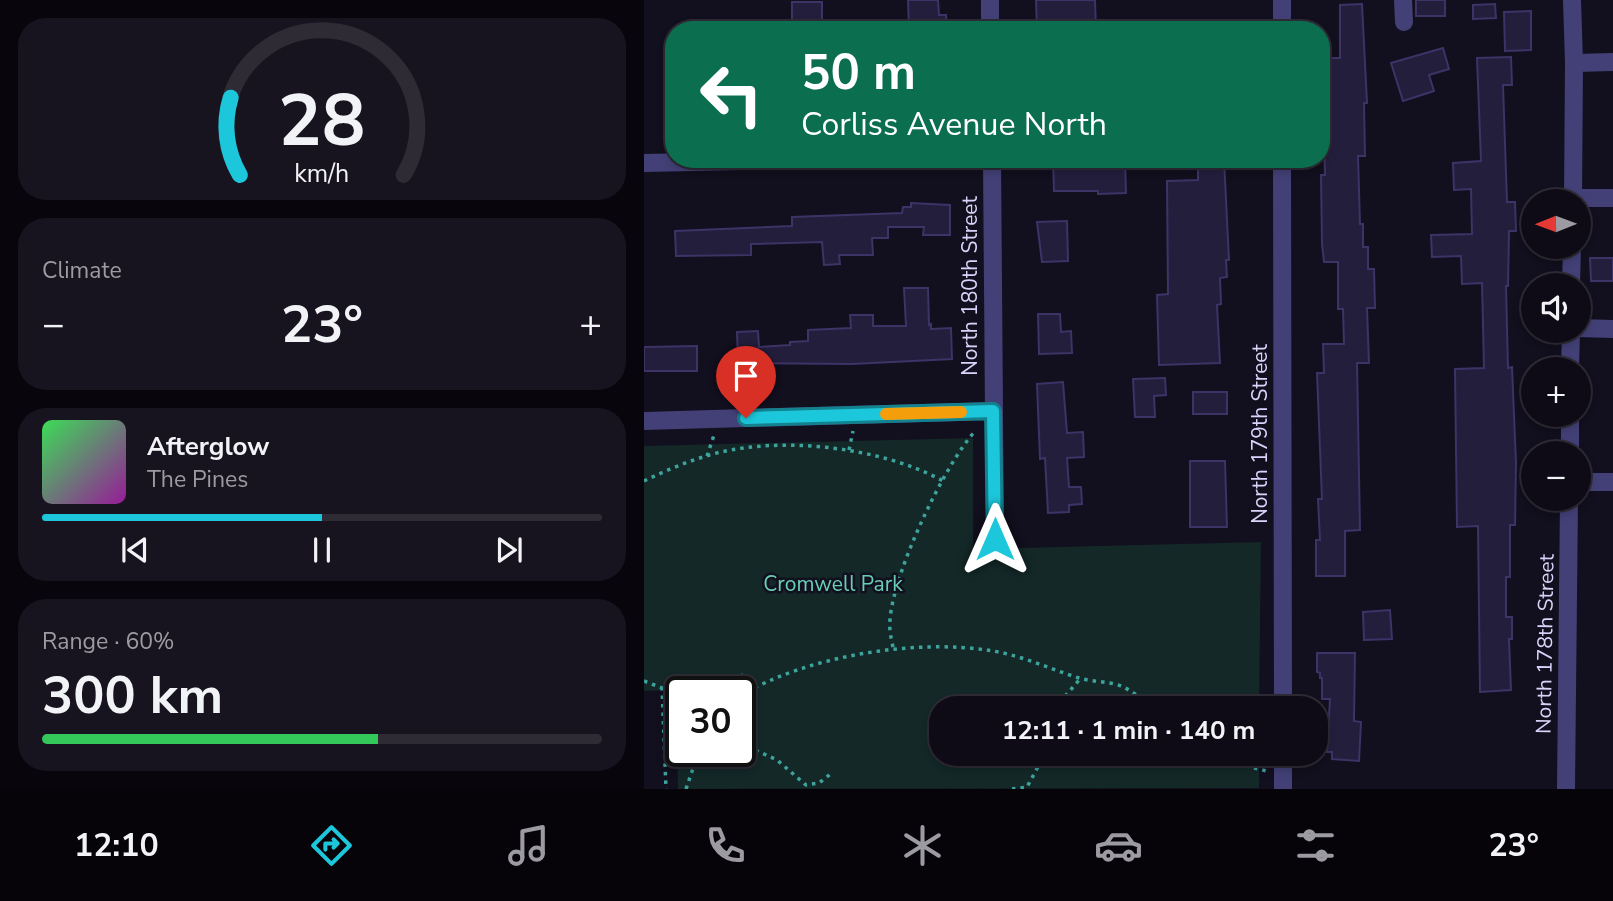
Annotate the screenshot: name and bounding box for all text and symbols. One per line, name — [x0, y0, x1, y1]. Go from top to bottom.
text: 50 m — [801, 39, 916, 106]
icon: left — [686, 49, 777, 140]
text: 28 — [278, 71, 366, 171]
text: Corliss Avenue North — [801, 103, 1107, 146]
text: km/h — [294, 157, 350, 191]
north arrow — [1521, 189, 1591, 259]
map controls — [1521, 189, 1591, 511]
street label: North 180th Street — [956, 195, 984, 376]
text: Climate — [42, 255, 122, 286]
button: sound — [1521, 273, 1591, 343]
text: 23° — [281, 289, 363, 360]
text: − — [42, 299, 65, 350]
text: + — [579, 299, 602, 350]
street label: North 179th Street — [1246, 343, 1274, 524]
pin — [716, 346, 776, 418]
icon: arrive — [727, 357, 765, 395]
button: + — [1521, 357, 1591, 427]
text: Afterglow — [147, 429, 270, 464]
button: − — [1521, 441, 1591, 511]
text: The Pines — [147, 464, 248, 495]
position arrow — [958, 502, 1032, 576]
icon: previous — [116, 531, 154, 569]
icon: pause — [303, 531, 341, 569]
icon: next — [490, 531, 528, 569]
street label: North 178th Street — [1529, 553, 1561, 734]
park label: Cromwell Park — [763, 570, 903, 598]
text: Range · 60% — [42, 626, 174, 657]
text: 300 km — [42, 660, 223, 731]
speed limit sign: 30 — [665, 676, 756, 767]
text: 12:11 · 1 min · 140 m — [1002, 713, 1255, 748]
icon: directions — [307, 821, 356, 870]
icon: music — [504, 821, 553, 870]
icon: phone — [701, 821, 750, 870]
icon: climate — [898, 821, 947, 870]
icon: car — [1094, 821, 1143, 870]
icon: filters — [1291, 821, 1340, 870]
text: 12:10 — [74, 824, 159, 867]
text: 23° — [1488, 824, 1539, 867]

